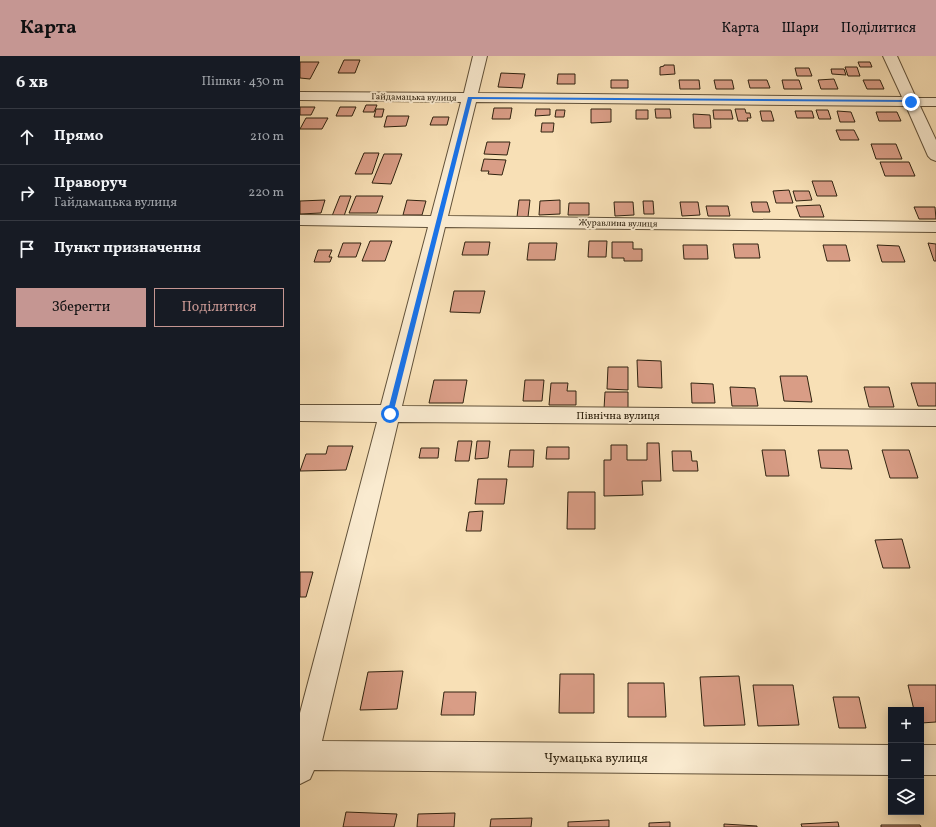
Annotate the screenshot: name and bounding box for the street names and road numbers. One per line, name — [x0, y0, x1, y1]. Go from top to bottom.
street label: Гайдамацька вулиця — [371, 90, 457, 105]
street label: Журавлина вулиця — [578, 216, 658, 231]
street label: Північна вулиця — [576, 409, 660, 424]
street label: Чумацька вулиця — [544, 750, 648, 768]

